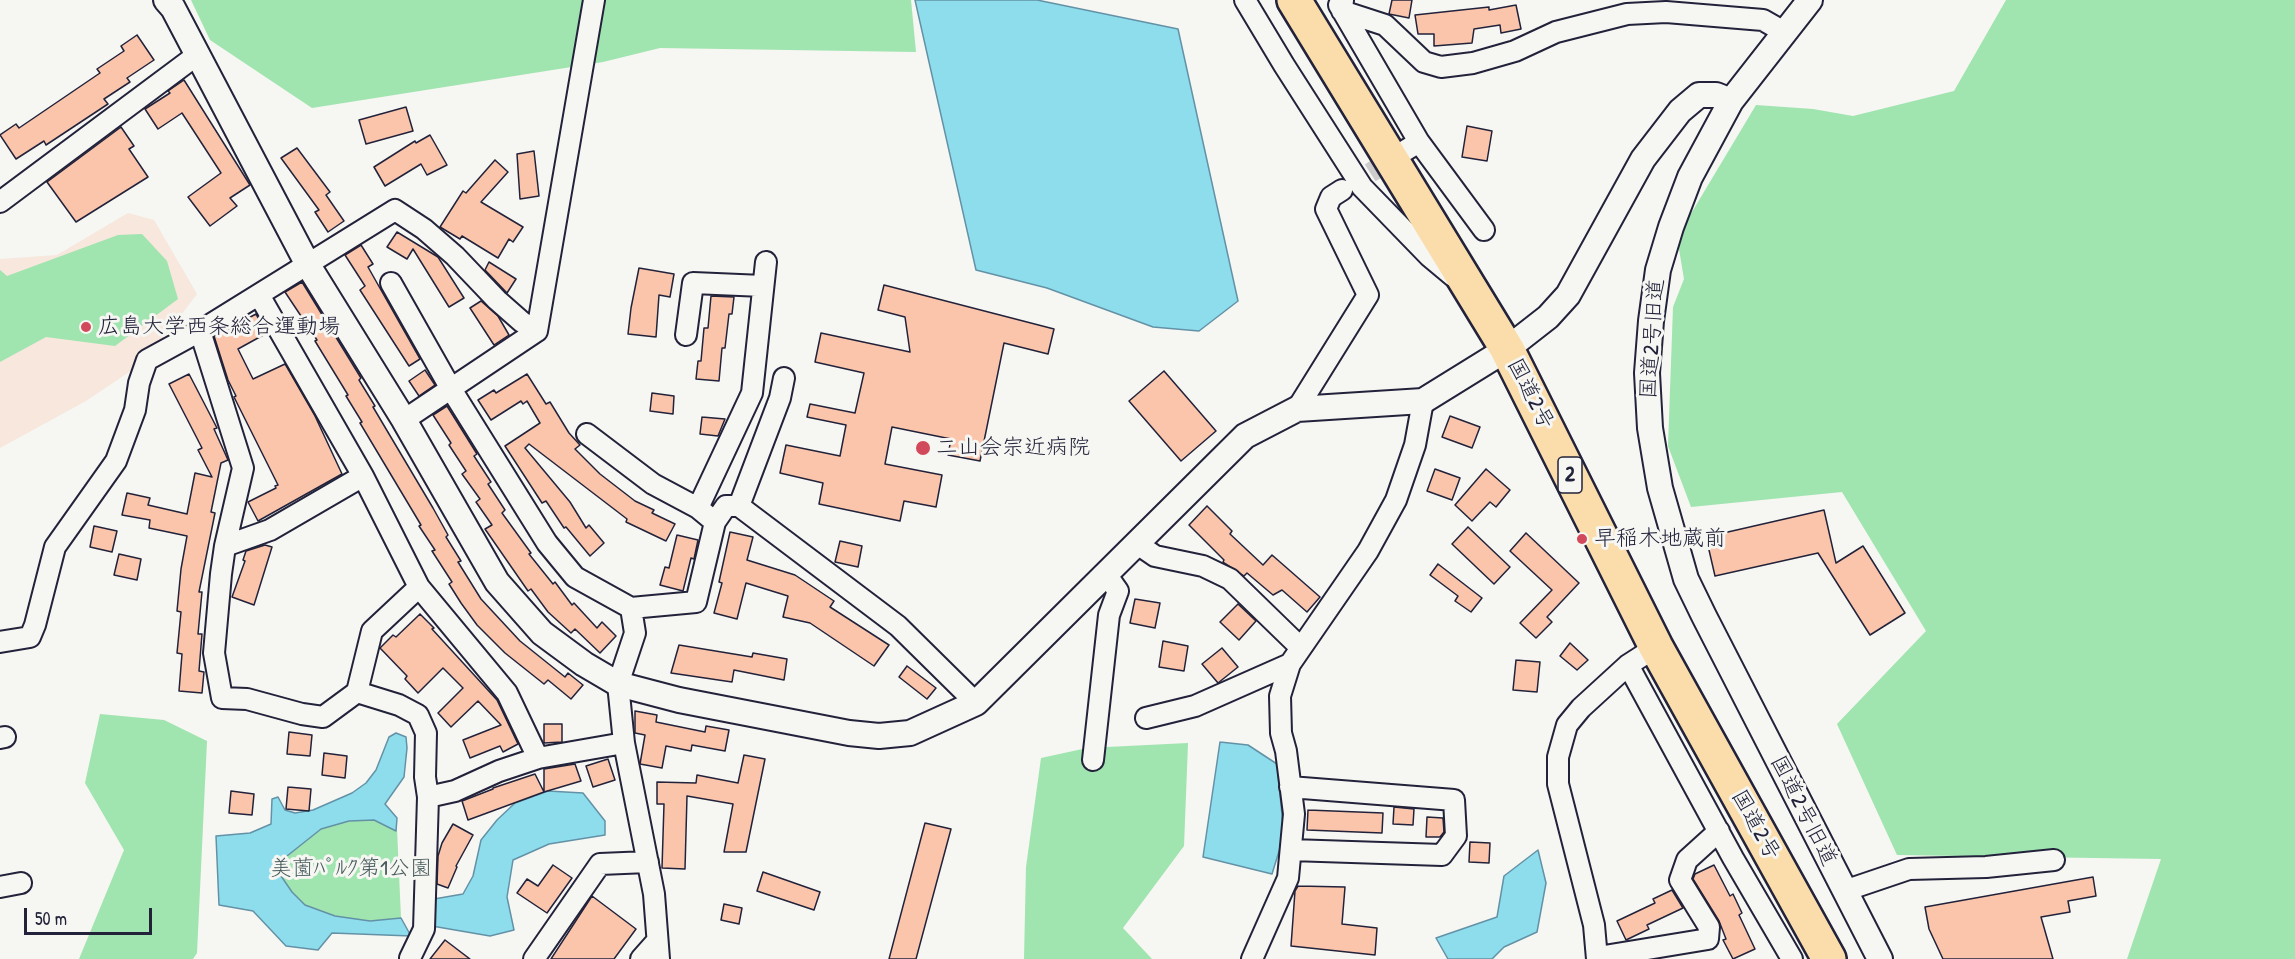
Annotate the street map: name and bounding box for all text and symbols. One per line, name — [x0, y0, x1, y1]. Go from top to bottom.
street label: 国道2号旧道 — [1636, 278, 1670, 400]
place label: 広島大学西条総合運動場 — [98, 314, 340, 340]
marker: 広島大学西条総合運動場 — [79, 320, 93, 334]
street label: 国道2号 — [1501, 354, 1559, 434]
place label: 二山会宗近病院 — [936, 435, 1090, 461]
marker: 二山会宗近病院 — [914, 439, 932, 457]
road number: 2 — [1558, 457, 1582, 493]
place label: 早稲木地蔵前 — [1594, 526, 1726, 552]
marker: 早稲木地蔵前 — [1575, 532, 1589, 546]
street label: 国道2号旧道 — [1764, 751, 1842, 871]
street label: 国道2号 — [1725, 785, 1785, 865]
park label: 美薗ﾊﾟﾙｸ第1公園 — [270, 856, 432, 882]
scale bar — [27, 896, 154, 934]
text: 50 m — [35, 906, 67, 931]

